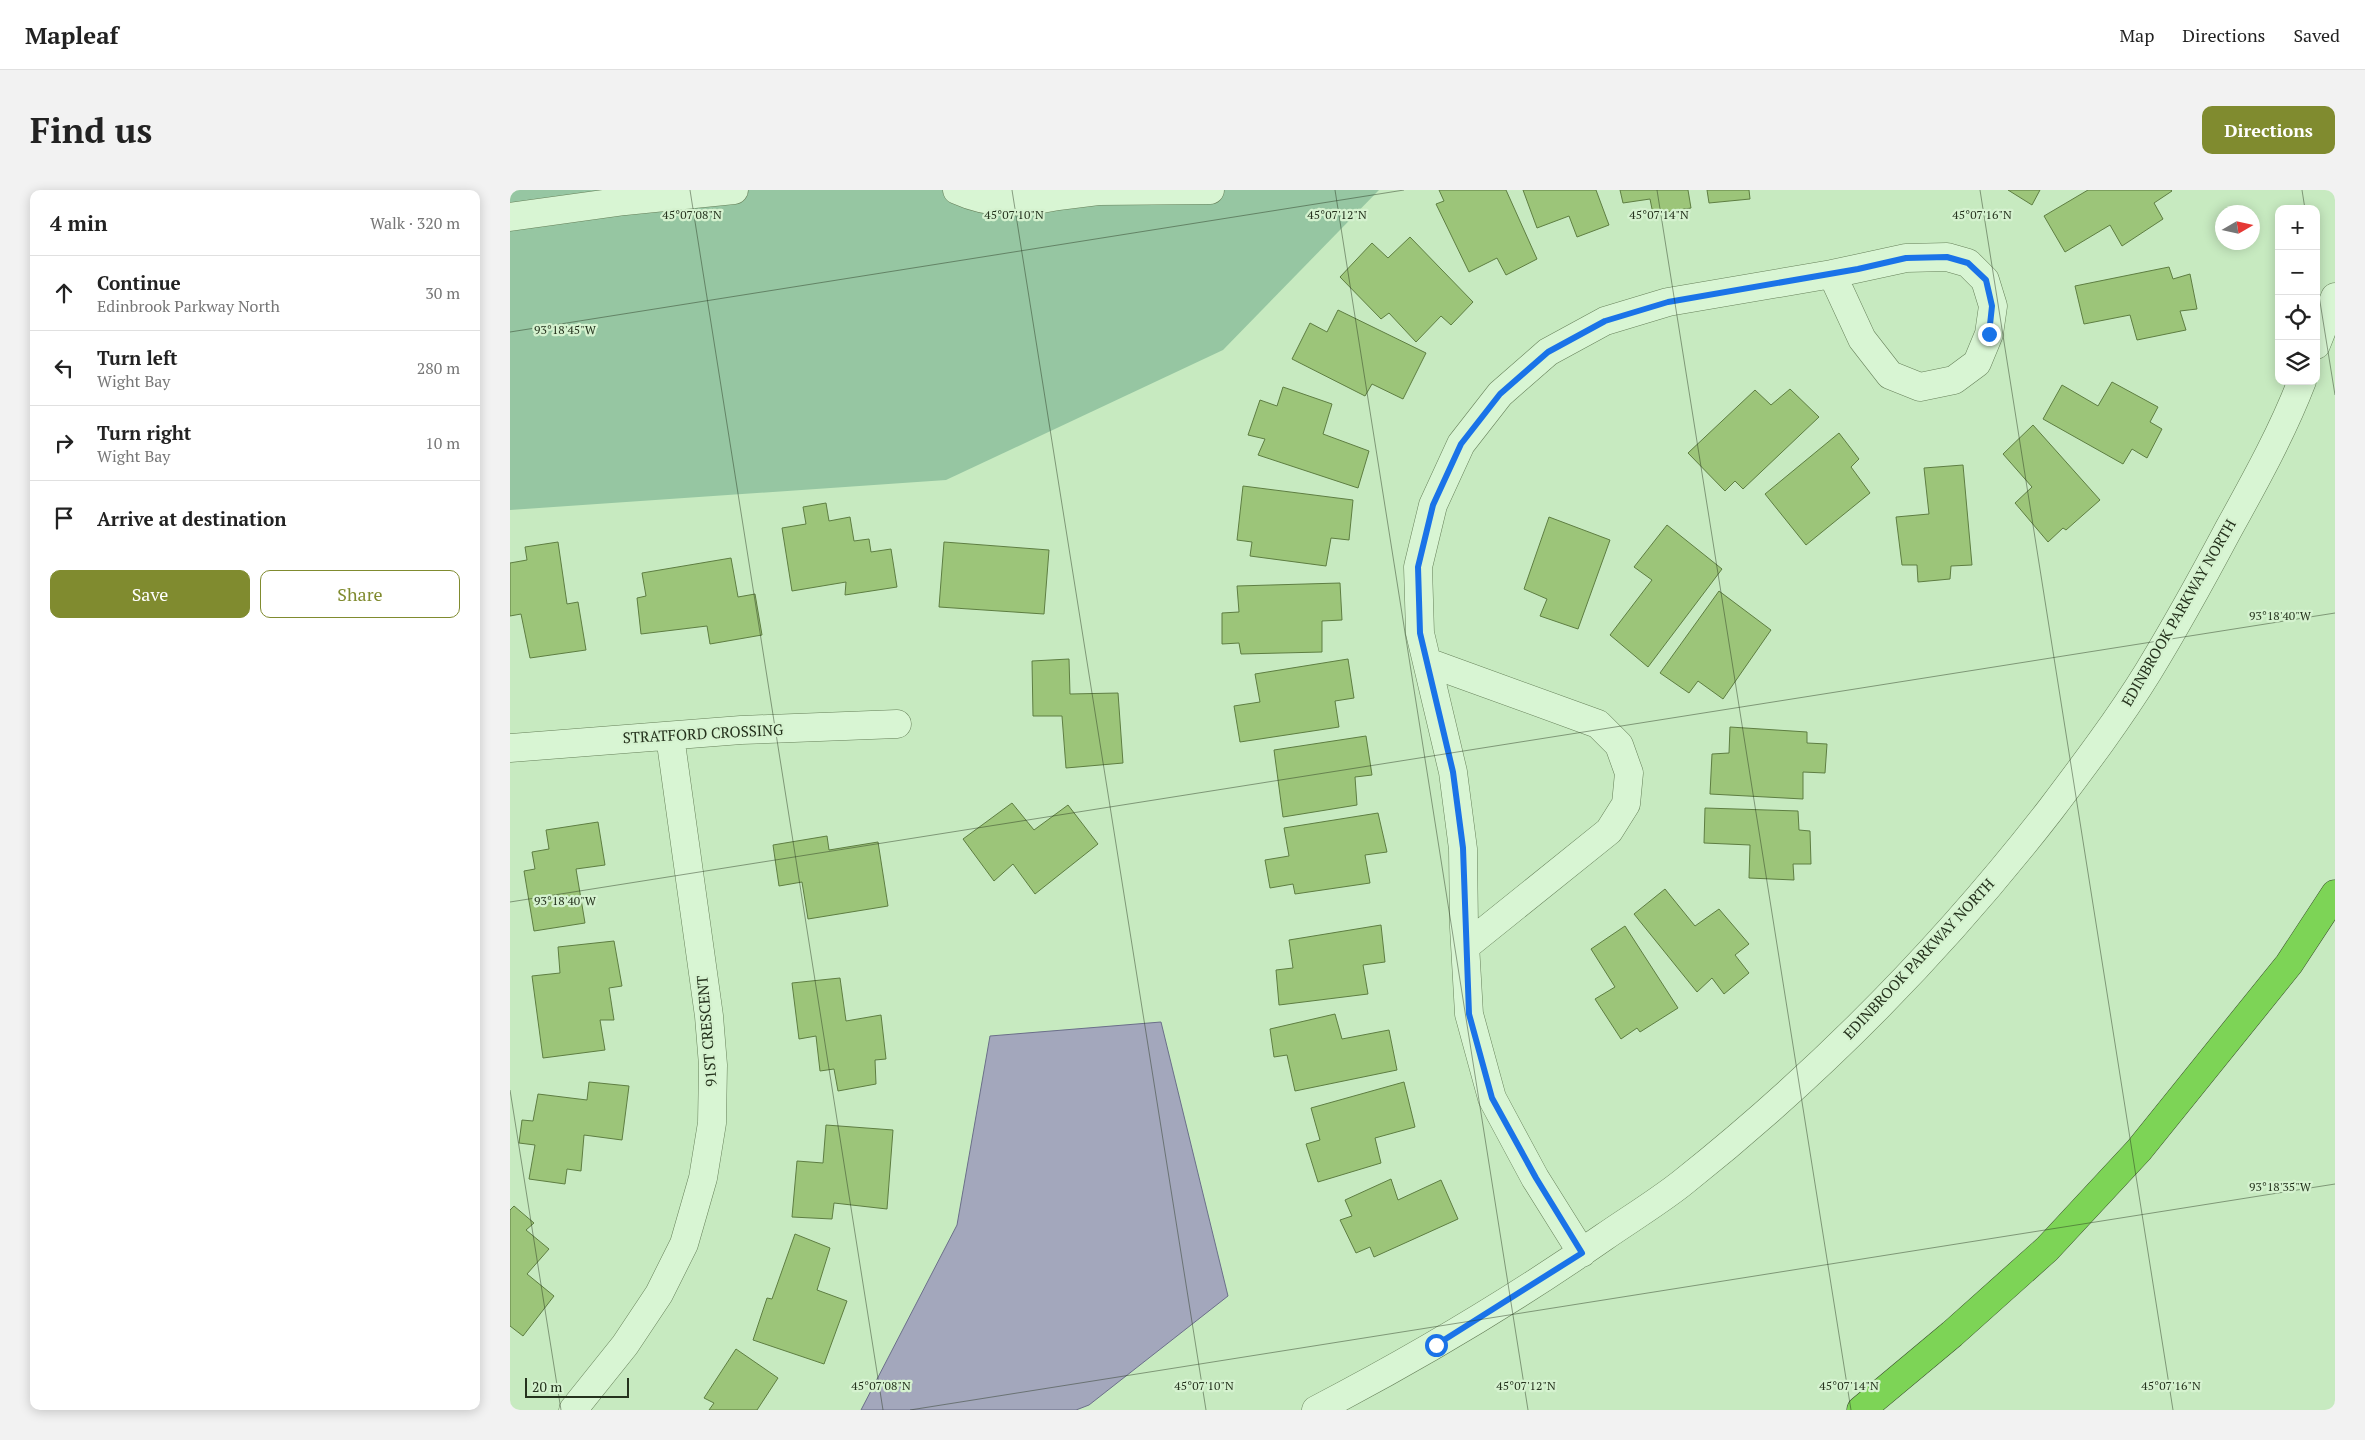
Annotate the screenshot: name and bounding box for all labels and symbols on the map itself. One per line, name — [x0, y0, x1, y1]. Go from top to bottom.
north arrow — [2215, 205, 2260, 250]
text: 45°07'08"N — [662, 207, 722, 222]
text: 45°07'10"N — [984, 207, 1044, 222]
text: 45°07'12"N — [1307, 207, 1367, 222]
text: 45°07'14"N — [1629, 207, 1689, 222]
text: 45°07'16"N — [1952, 207, 2012, 222]
text: 93°18'45"W — [534, 322, 597, 337]
route end — [1978, 323, 2001, 346]
street label: EDINBROOK PARKWAY NORTH — [2116, 515, 2240, 710]
text: 93°18'40"W — [2249, 608, 2312, 623]
street label: STRATFORD CROSSING — [622, 719, 784, 747]
street label: EDINBROOK PARKWAY NORTH — [1838, 874, 1998, 1043]
text: 93°18'40"W — [534, 893, 597, 908]
street label: 91ST CRESCENT — [691, 975, 721, 1088]
text: 93°18'35"W — [2249, 1179, 2312, 1194]
route start — [1425, 1334, 1448, 1357]
scale bar — [525, 1375, 629, 1398]
text: 45°07'08"N — [851, 1378, 911, 1393]
text: 45°07'10"N — [1174, 1378, 1234, 1393]
text: 45°07'12"N — [1496, 1378, 1556, 1393]
text: 45°07'14"N — [1819, 1378, 1879, 1393]
text: 45°07'16"N — [2141, 1378, 2201, 1393]

